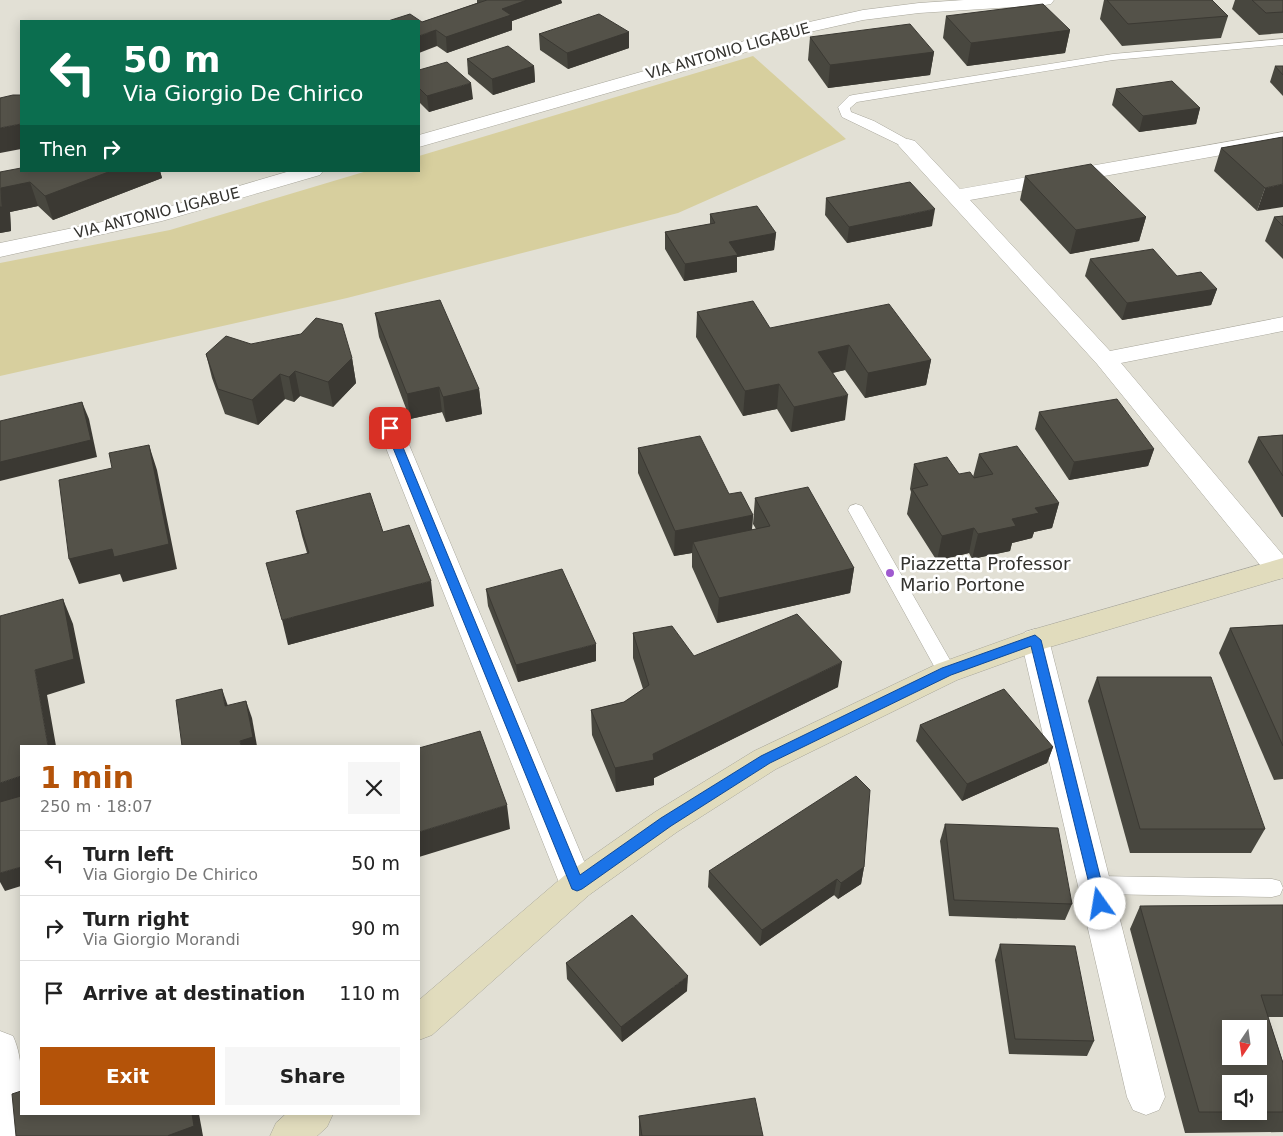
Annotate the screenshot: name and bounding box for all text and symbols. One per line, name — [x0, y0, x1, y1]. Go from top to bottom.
street label: VIA ANTONIO LIGABUE — [644, 19, 812, 83]
icon: left — [40, 40, 105, 105]
text: 50 m — [123, 40, 220, 80]
text: Via Giorgio De Chirico — [123, 81, 364, 106]
icon: right — [97, 135, 125, 163]
text: Then — [40, 138, 87, 160]
street label: VIA ANTONIO LIGABUE — [72, 184, 242, 242]
pin — [369, 407, 411, 449]
icon: arrive — [376, 414, 404, 442]
place label: Piazzetta Professor Mario Portone — [900, 553, 1071, 595]
marker: Piazzetta Professor Mario Portone — [884, 567, 896, 579]
text: 1 min — [40, 760, 134, 795]
button: close — [348, 762, 400, 814]
text: 250 m · 18:07 — [40, 797, 153, 816]
text: Turn left — [83, 843, 174, 865]
icon: left — [40, 849, 68, 877]
text: 50 m — [351, 852, 400, 874]
text: Via Giorgio De Chirico — [83, 865, 258, 884]
position arrow — [1073, 877, 1125, 929]
text: Turn right — [83, 908, 189, 930]
icon: right — [40, 914, 68, 942]
text: 90 m — [351, 917, 400, 939]
text: Via Giorgio Morandi — [83, 930, 240, 949]
icon: arrive — [40, 979, 68, 1007]
text: Arrive at destination — [83, 982, 305, 1004]
text: 110 m — [339, 982, 400, 1004]
north arrow — [1222, 1020, 1268, 1065]
map controls — [1222, 1020, 1267, 1120]
button: Exit — [40, 1047, 215, 1105]
button: Share — [225, 1047, 400, 1105]
button: sound — [1222, 1075, 1267, 1120]

